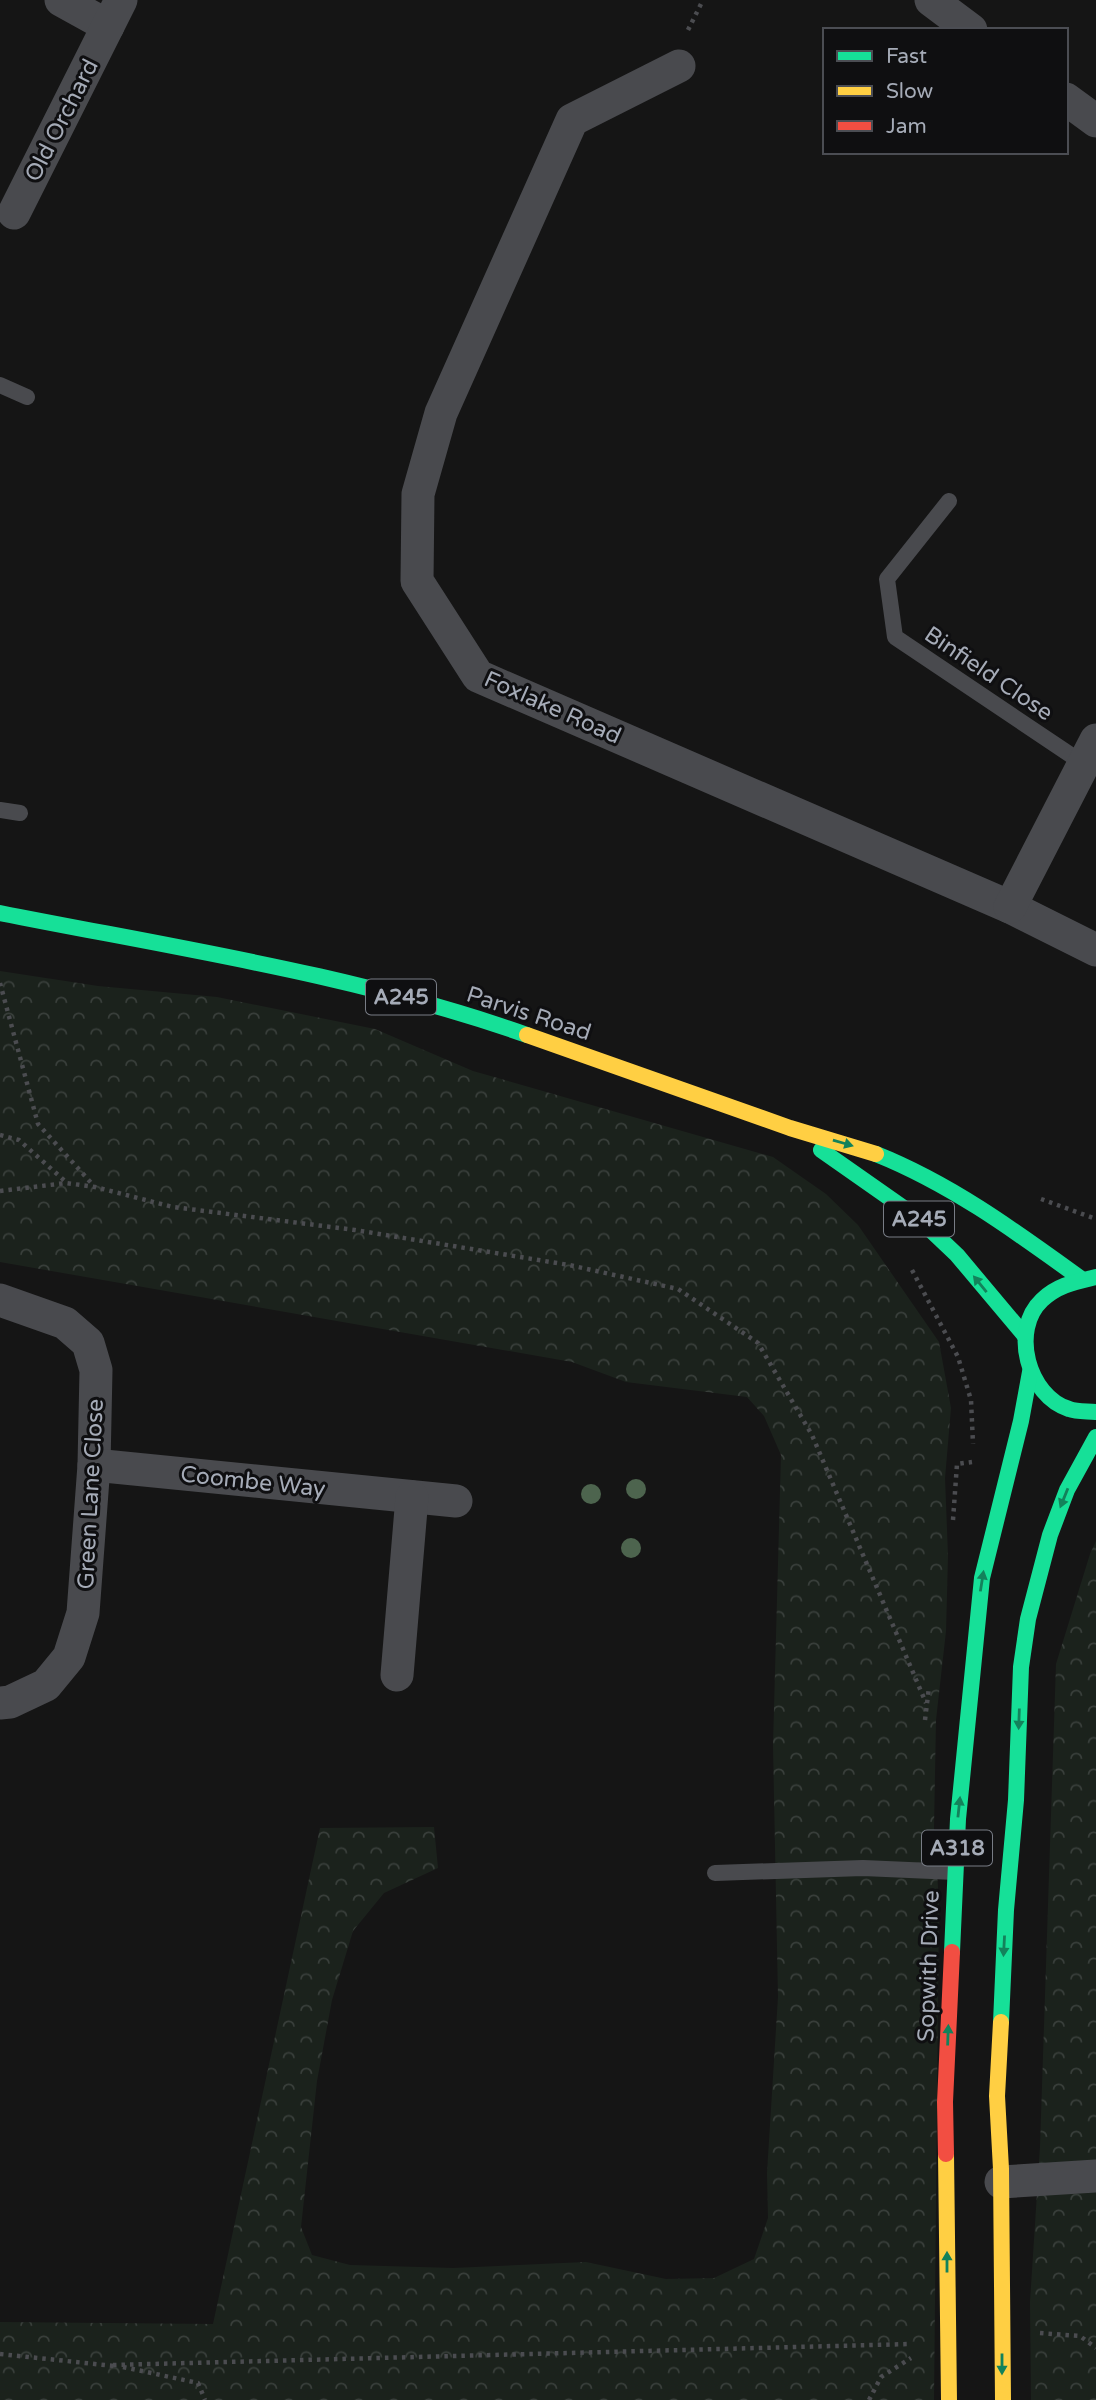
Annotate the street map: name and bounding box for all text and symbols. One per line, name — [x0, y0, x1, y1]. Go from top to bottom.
legend — [823, 28, 1068, 154]
text: Fast — [886, 44, 927, 69]
street label: Old Orchard — [19, 54, 105, 186]
text: Slow — [886, 79, 934, 104]
text: Jam — [886, 114, 927, 139]
street label: Binfield Close — [919, 621, 1058, 727]
street label: Foxlake Road — [480, 665, 625, 751]
road number: A245 — [366, 979, 436, 1014]
street label: Parvis Road — [463, 981, 595, 1047]
one-way arrow — [833, 1139, 854, 1149]
road number: A245 — [884, 1202, 954, 1236]
one-way arrow — [973, 1276, 988, 1294]
street label: Green Lane Close — [72, 1398, 110, 1590]
street label: Coombe Way — [179, 1460, 327, 1504]
one-way arrow — [1059, 1487, 1070, 1508]
one-way arrow — [977, 1570, 988, 1592]
one-way arrow — [1014, 1708, 1025, 1730]
one-way arrow — [954, 1796, 965, 1818]
road number: A318 — [922, 1830, 992, 1866]
street label: Sopwith Drive — [912, 1890, 946, 2042]
one-way arrow — [998, 1935, 1009, 1957]
one-way arrow — [942, 2023, 954, 2045]
one-way arrow — [941, 2251, 953, 2273]
one-way arrow — [997, 2353, 1008, 2375]

